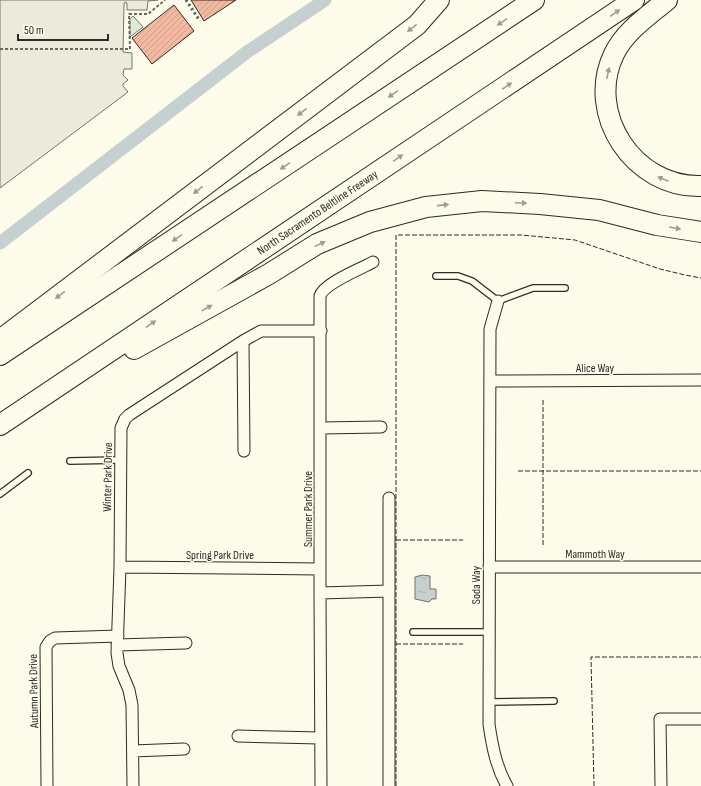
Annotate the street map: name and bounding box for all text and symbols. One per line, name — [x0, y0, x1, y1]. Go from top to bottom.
one-way arrow — [609, 9, 620, 17]
scale bar — [18, 16, 108, 42]
one-way arrow — [496, 18, 507, 25]
text: 50 m — [24, 23, 44, 38]
one-way arrow — [407, 24, 418, 32]
one-way arrow — [605, 67, 611, 79]
one-way arrow — [501, 82, 512, 89]
one-way arrow — [388, 90, 399, 97]
one-way arrow — [296, 108, 307, 116]
one-way arrow — [393, 154, 404, 162]
one-way arrow — [279, 162, 291, 169]
street label: North Sacramento Beltline Freeway — [254, 166, 381, 258]
one-way arrow — [658, 176, 669, 182]
one-way arrow — [193, 186, 203, 194]
one-way arrow — [515, 200, 528, 206]
one-way arrow — [437, 202, 449, 209]
one-way arrow — [669, 225, 681, 231]
one-way arrow — [171, 234, 183, 241]
one-way arrow — [314, 241, 325, 247]
one-way arrow — [54, 291, 65, 300]
one-way arrow — [201, 305, 213, 312]
one-way arrow — [145, 320, 157, 327]
street label: Alice Way — [575, 361, 614, 376]
street label: Winter Park Drive — [100, 442, 116, 512]
street label: Summer Park Drive — [301, 471, 316, 547]
street label: Mammoth Way — [565, 547, 625, 562]
street label: Spring Park Drive — [186, 548, 254, 563]
street label: Soda Way — [469, 565, 484, 604]
street label: Autumn Park Drive — [26, 654, 42, 729]

